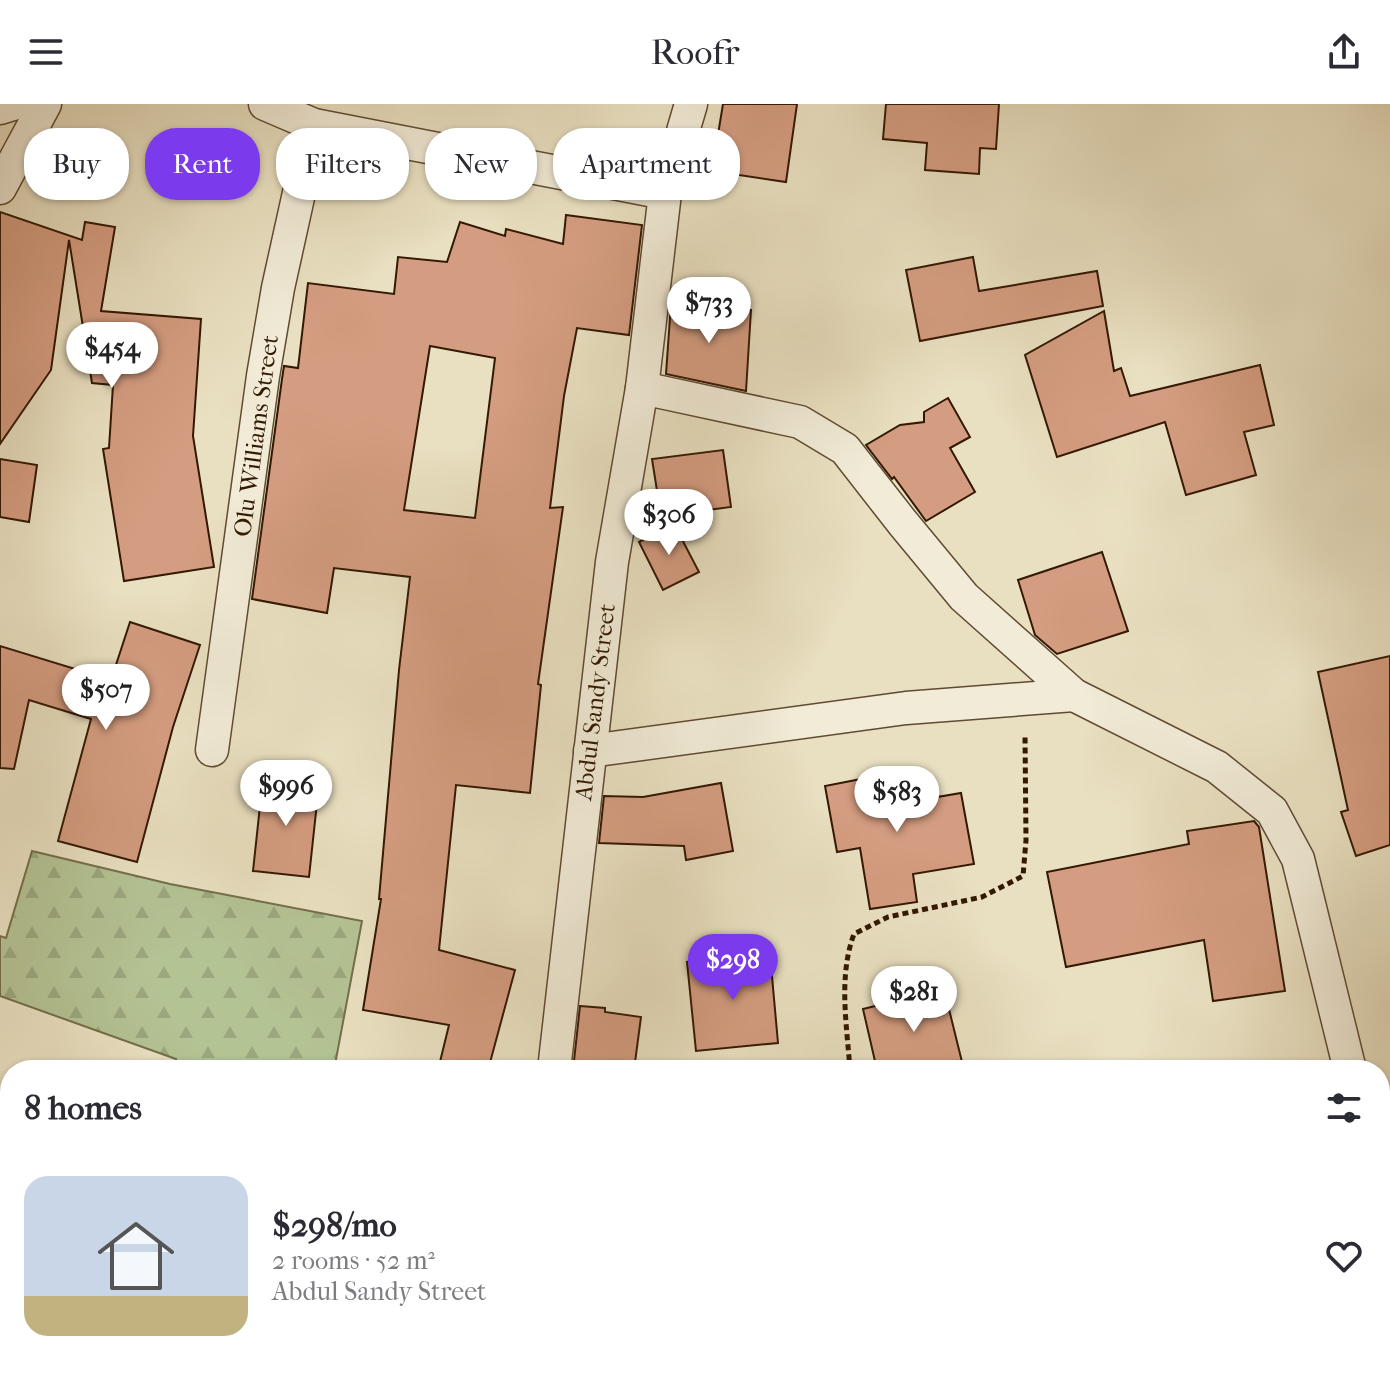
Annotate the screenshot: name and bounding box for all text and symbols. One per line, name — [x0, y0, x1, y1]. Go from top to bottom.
icon: menu — [24, 30, 68, 74]
icon: share — [1322, 30, 1366, 74]
text: Roofr — [650, 31, 740, 73]
chip: Buy — [24, 128, 129, 200]
chip: Rent — [145, 128, 260, 200]
chip: Filters — [276, 128, 409, 200]
chip: New — [425, 128, 537, 200]
chip: Apartment — [553, 128, 740, 200]
pin: $733 — [662, 277, 756, 345]
text: $733 — [685, 287, 733, 318]
pin: $454 — [65, 322, 159, 390]
text: $454 — [84, 332, 140, 363]
street label: Olu Williams Street — [228, 333, 284, 539]
pin: $306 — [622, 489, 716, 557]
text: $306 — [642, 499, 696, 530]
street label: Abdul Sandy Street — [569, 602, 621, 803]
pin: $507 — [59, 664, 153, 732]
text: $507 — [80, 674, 132, 705]
pin: $996 — [239, 760, 333, 828]
pin: $583 — [850, 766, 944, 834]
text: $996 — [258, 770, 314, 801]
text: $583 — [872, 776, 922, 807]
pin: $298 — [686, 934, 780, 1002]
text: $298 — [706, 944, 760, 975]
pin: $281 — [867, 966, 961, 1034]
text: $281 — [889, 976, 939, 1007]
icon: filters — [1322, 1086, 1366, 1130]
text: 8 homes — [24, 1088, 142, 1128]
text: $298/mo — [272, 1205, 397, 1245]
icon: home — [88, 1208, 184, 1304]
icon: heart — [1322, 1234, 1366, 1278]
text: 2 rooms · 52 m² — [272, 1245, 435, 1276]
text: Abdul Sandy Street — [272, 1276, 486, 1307]

